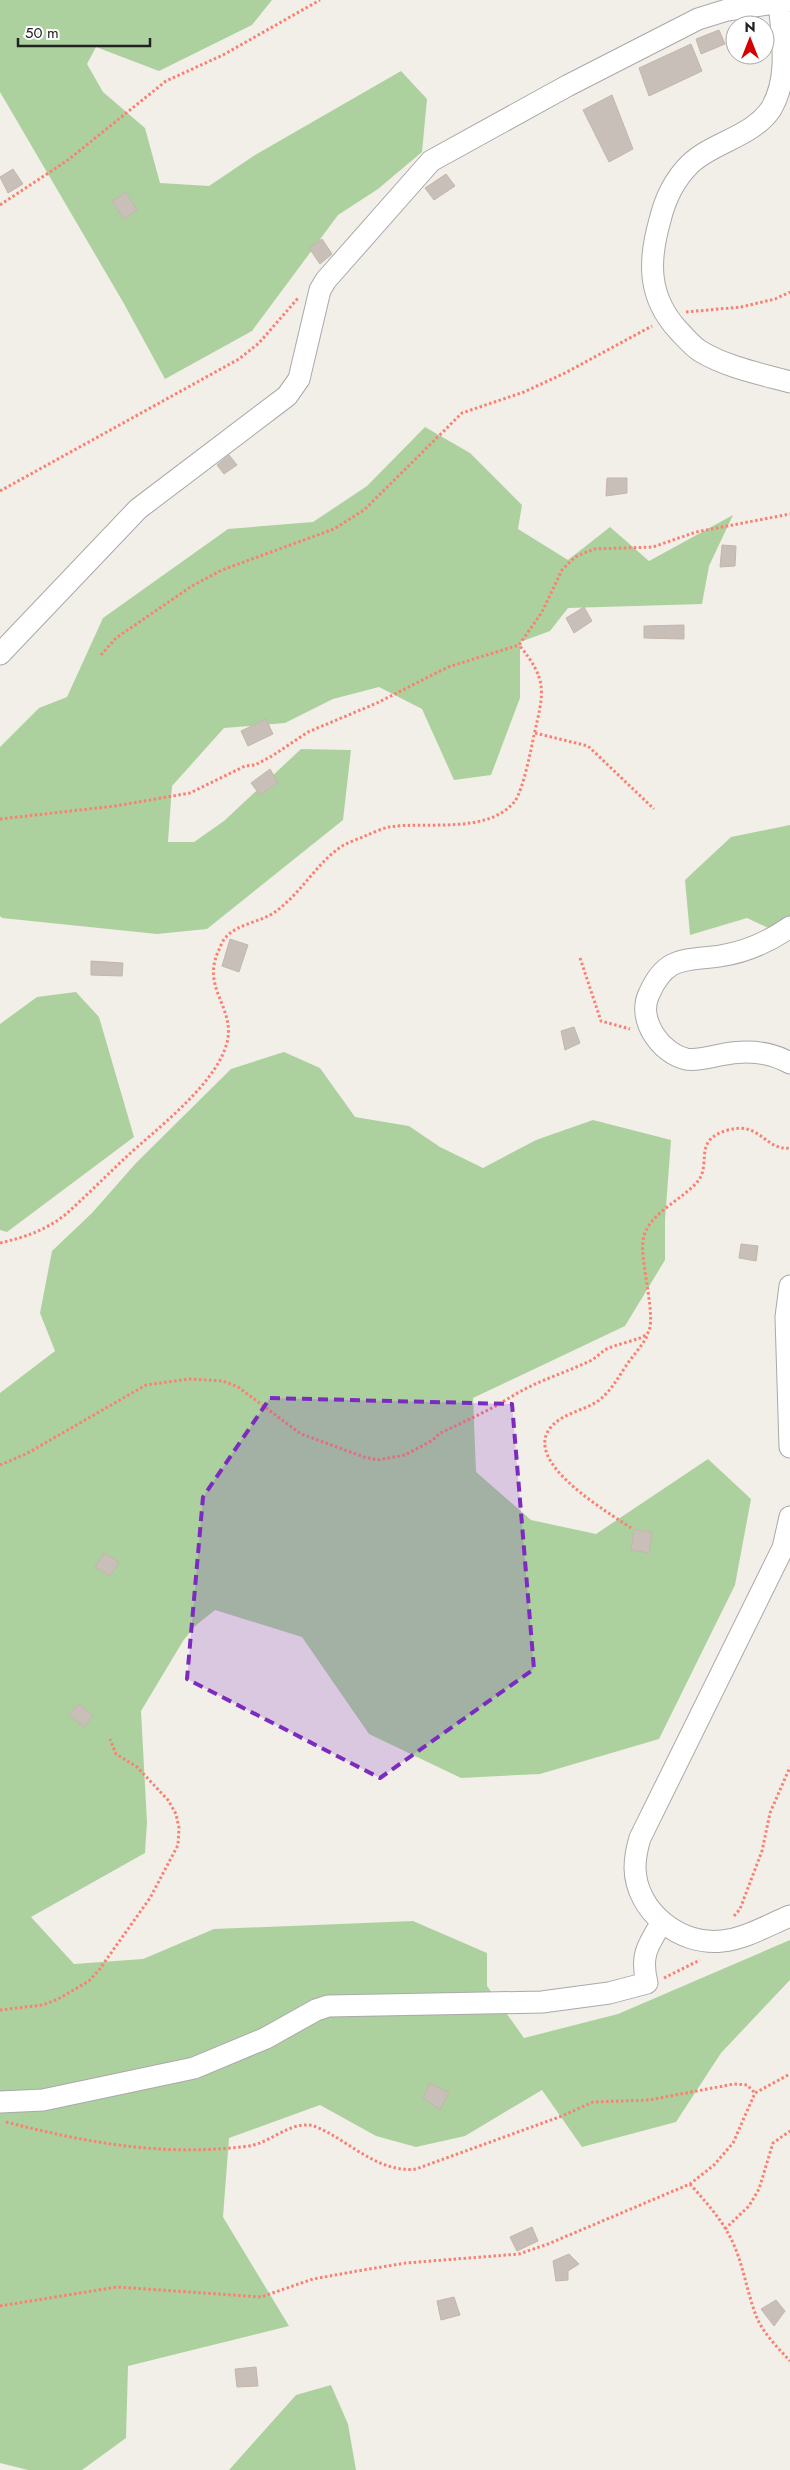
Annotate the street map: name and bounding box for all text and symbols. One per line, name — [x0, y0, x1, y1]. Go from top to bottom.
scale bar — [18, 15, 150, 47]
north arrow — [725, 15, 775, 65]
text: N — [744, 17, 756, 37]
text: 50 m — [25, 22, 59, 44]

